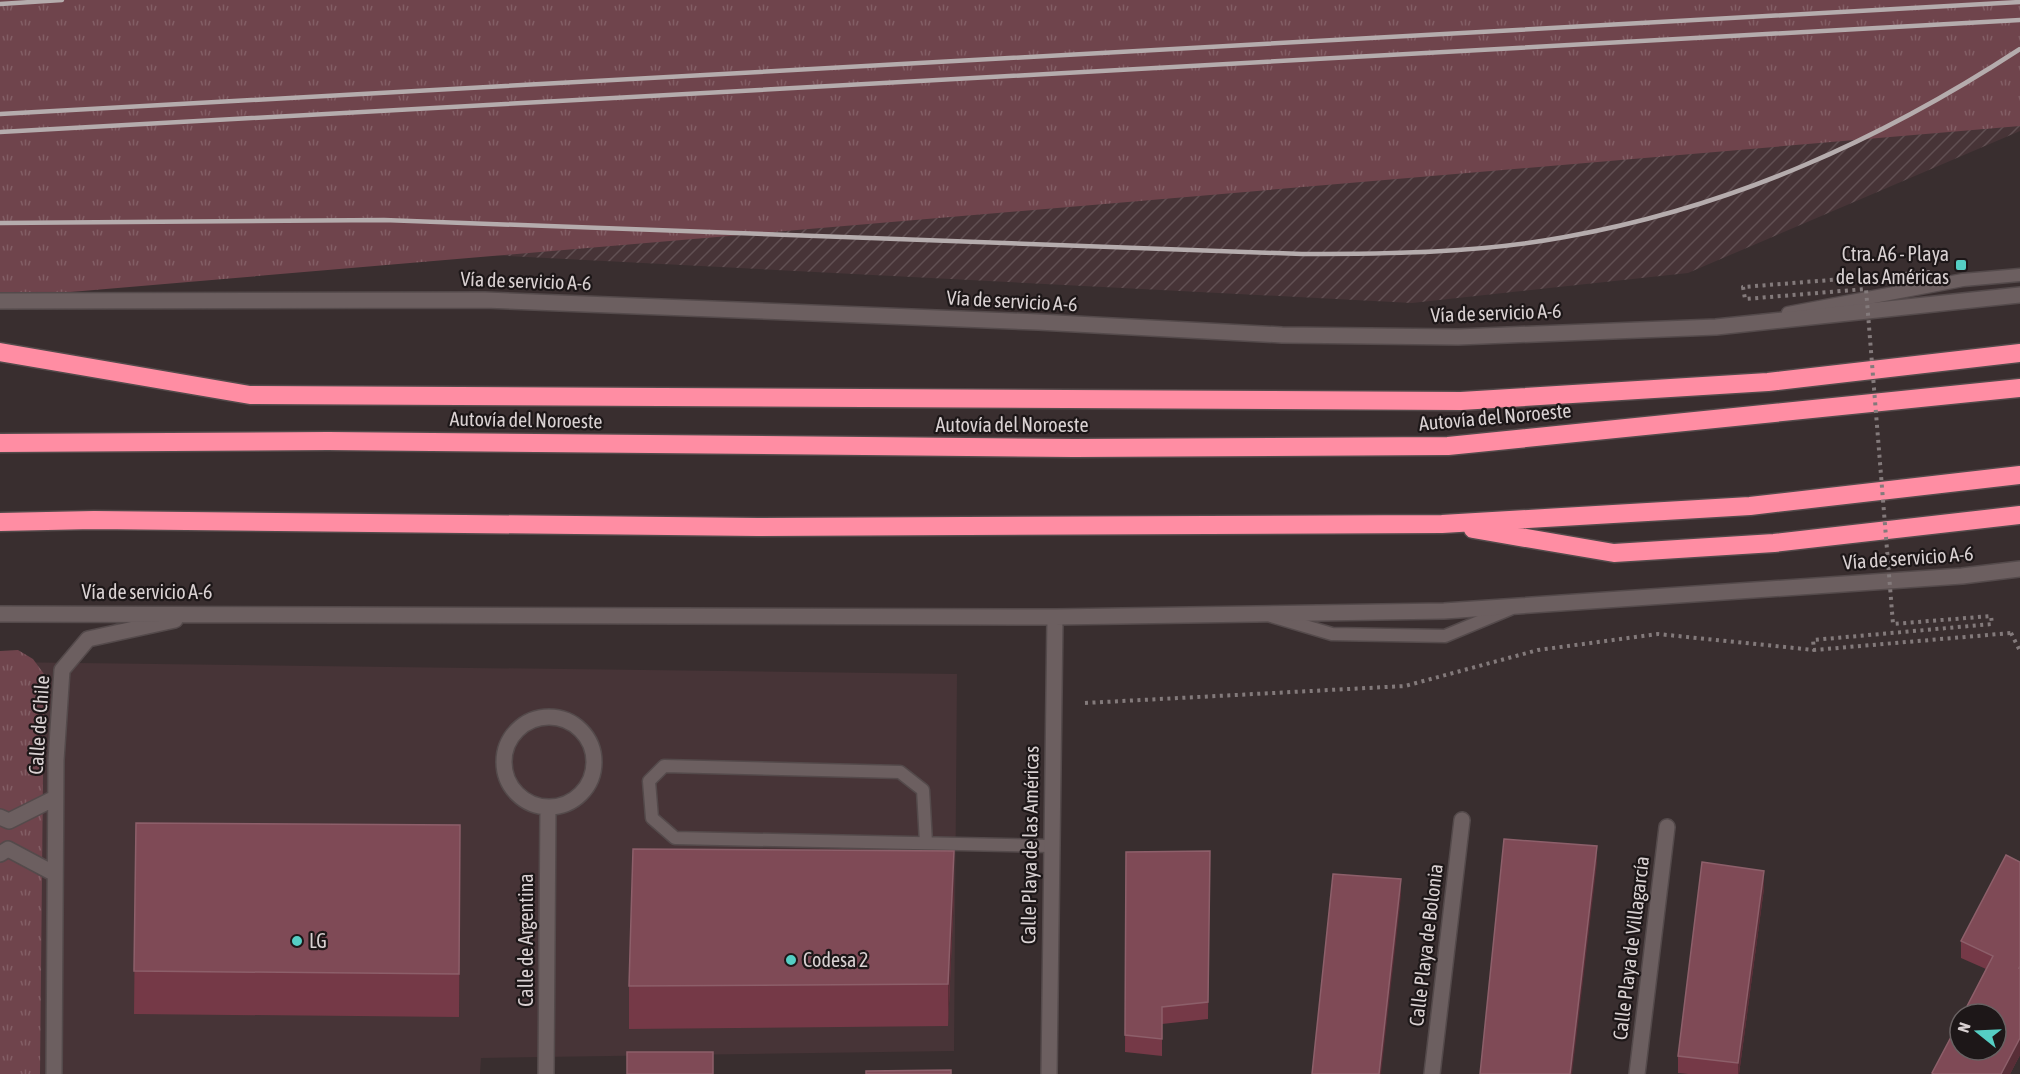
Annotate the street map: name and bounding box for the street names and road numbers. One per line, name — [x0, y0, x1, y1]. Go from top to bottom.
street label: Vía de servicio A-6 — [460, 267, 592, 294]
street label: Vía de servicio A-6 — [946, 286, 1078, 315]
street label: Vía de servicio A-6 — [1430, 299, 1562, 326]
street label: Autovía del Noroeste — [1418, 398, 1572, 435]
street label: Autovía del Noroeste — [449, 407, 603, 432]
street label: Autovía del Noroeste — [936, 413, 1088, 436]
street label: Vía de servicio A-6 — [1842, 541, 1974, 574]
street label: Vía de servicio A-6 — [82, 580, 212, 603]
street label: Calle de Chile — [24, 675, 53, 775]
street label: Calle Playa de las Américas — [1016, 746, 1043, 944]
street label: Calle Playa de Villagarcía — [1608, 855, 1653, 1041]
street label: Calle Playa de Bolonia — [1404, 863, 1447, 1027]
street label: Calle de Argentina — [514, 873, 537, 1007]

